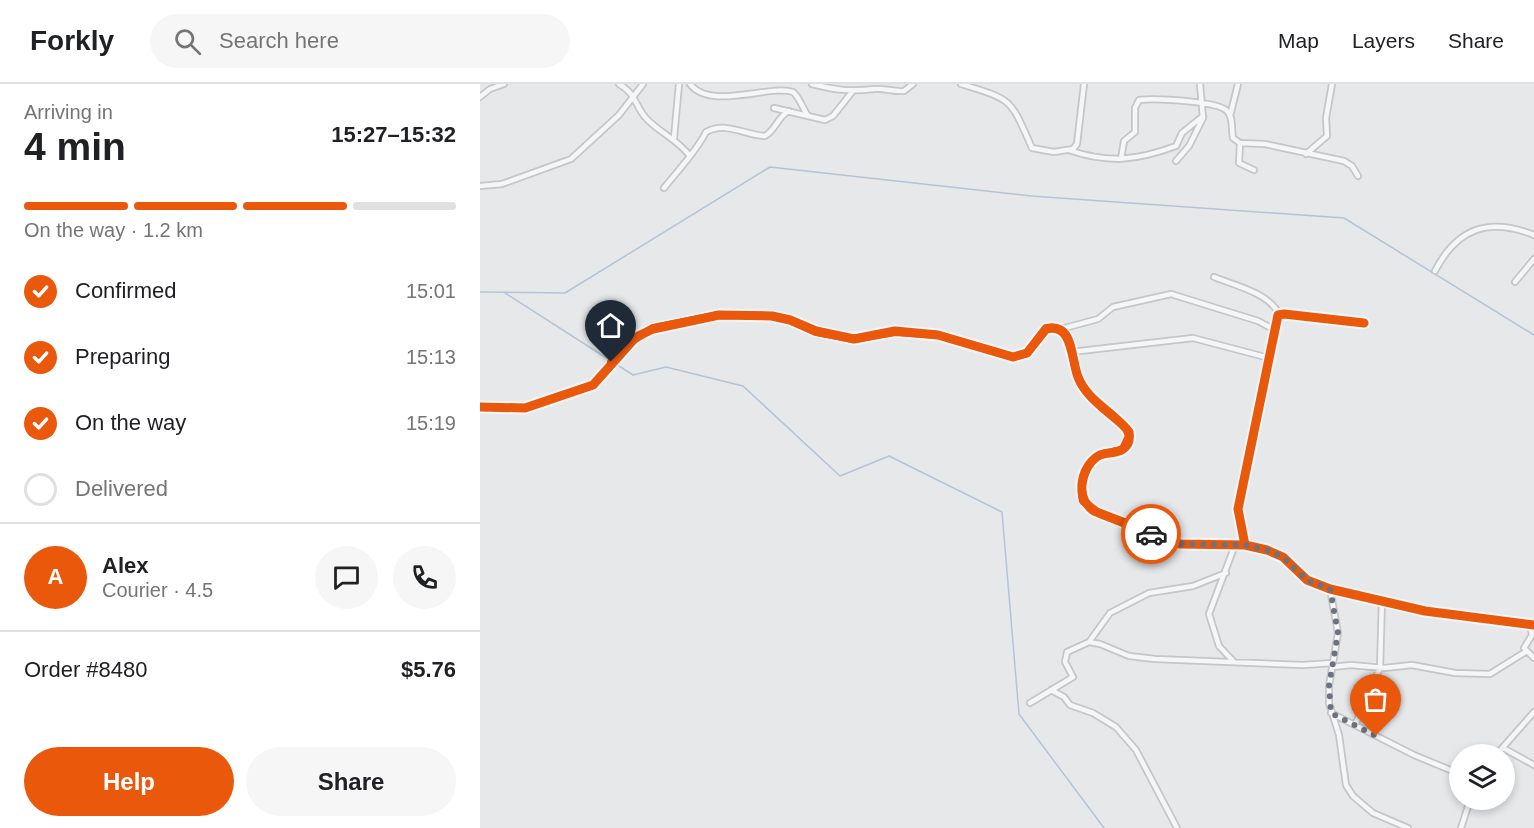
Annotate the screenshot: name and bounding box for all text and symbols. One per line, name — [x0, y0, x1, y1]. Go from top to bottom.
search box — [150, 14, 570, 68]
text: Forkly — [30, 25, 114, 56]
icon: search — [171, 25, 204, 58]
text: Search here — [219, 28, 339, 53]
text: Map — [1278, 29, 1319, 52]
text: Layers — [1352, 29, 1415, 52]
text: Share — [1448, 29, 1504, 52]
text: Arriving in — [24, 101, 113, 123]
text: 15:27–15:32 — [331, 122, 456, 147]
text: 4 min — [24, 125, 126, 168]
text: On the way · 1.2 km — [24, 219, 203, 241]
icon: check — [24, 275, 57, 308]
text: Confirmed — [75, 278, 176, 303]
text: 15:01 — [406, 280, 456, 302]
pin — [585, 300, 636, 362]
icon: home — [594, 309, 627, 342]
icon: check — [24, 341, 57, 374]
text: Preparing — [75, 344, 170, 369]
text: 15:13 — [406, 346, 456, 368]
icon: check — [24, 407, 57, 440]
text: On the way — [75, 410, 186, 435]
text: 15:19 — [406, 412, 456, 434]
text: Delivered — [75, 476, 168, 501]
courier — [1121, 504, 1181, 564]
icon: car — [1135, 518, 1168, 551]
button: chat — [315, 546, 378, 609]
button: phone — [393, 546, 456, 609]
text: Alex — [102, 553, 148, 578]
text: A — [48, 564, 63, 589]
text: Courier · 4.5 — [102, 579, 213, 601]
text: Order #8480 — [24, 657, 148, 682]
text: $5.76 — [401, 657, 456, 682]
pin — [1350, 674, 1401, 736]
icon: bag — [1359, 683, 1392, 716]
map controls — [1449, 744, 1515, 810]
button: layers — [1449, 744, 1515, 810]
button: Help — [24, 747, 234, 816]
button: Share — [246, 747, 456, 816]

